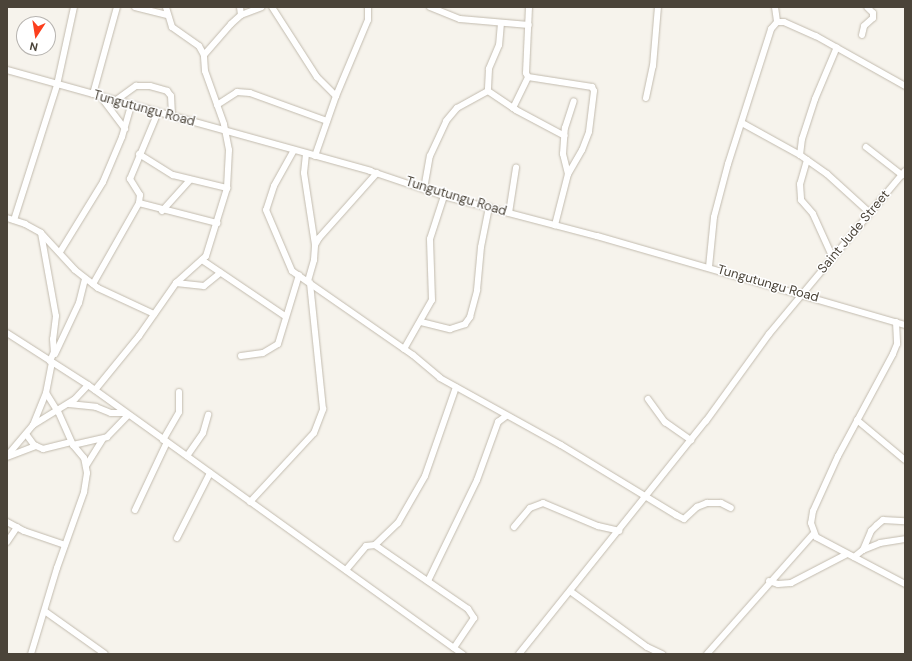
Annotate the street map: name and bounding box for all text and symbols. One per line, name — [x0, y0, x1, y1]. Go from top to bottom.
north arrow — [16, 16, 56, 56]
text: N — [28, 39, 39, 54]
street label: Tungutungu Road — [91, 88, 197, 130]
street label: Tungutungu Road — [404, 174, 508, 220]
street label: Saint Jude Street — [815, 187, 893, 277]
street label: Tungutungu Road — [716, 262, 820, 306]

